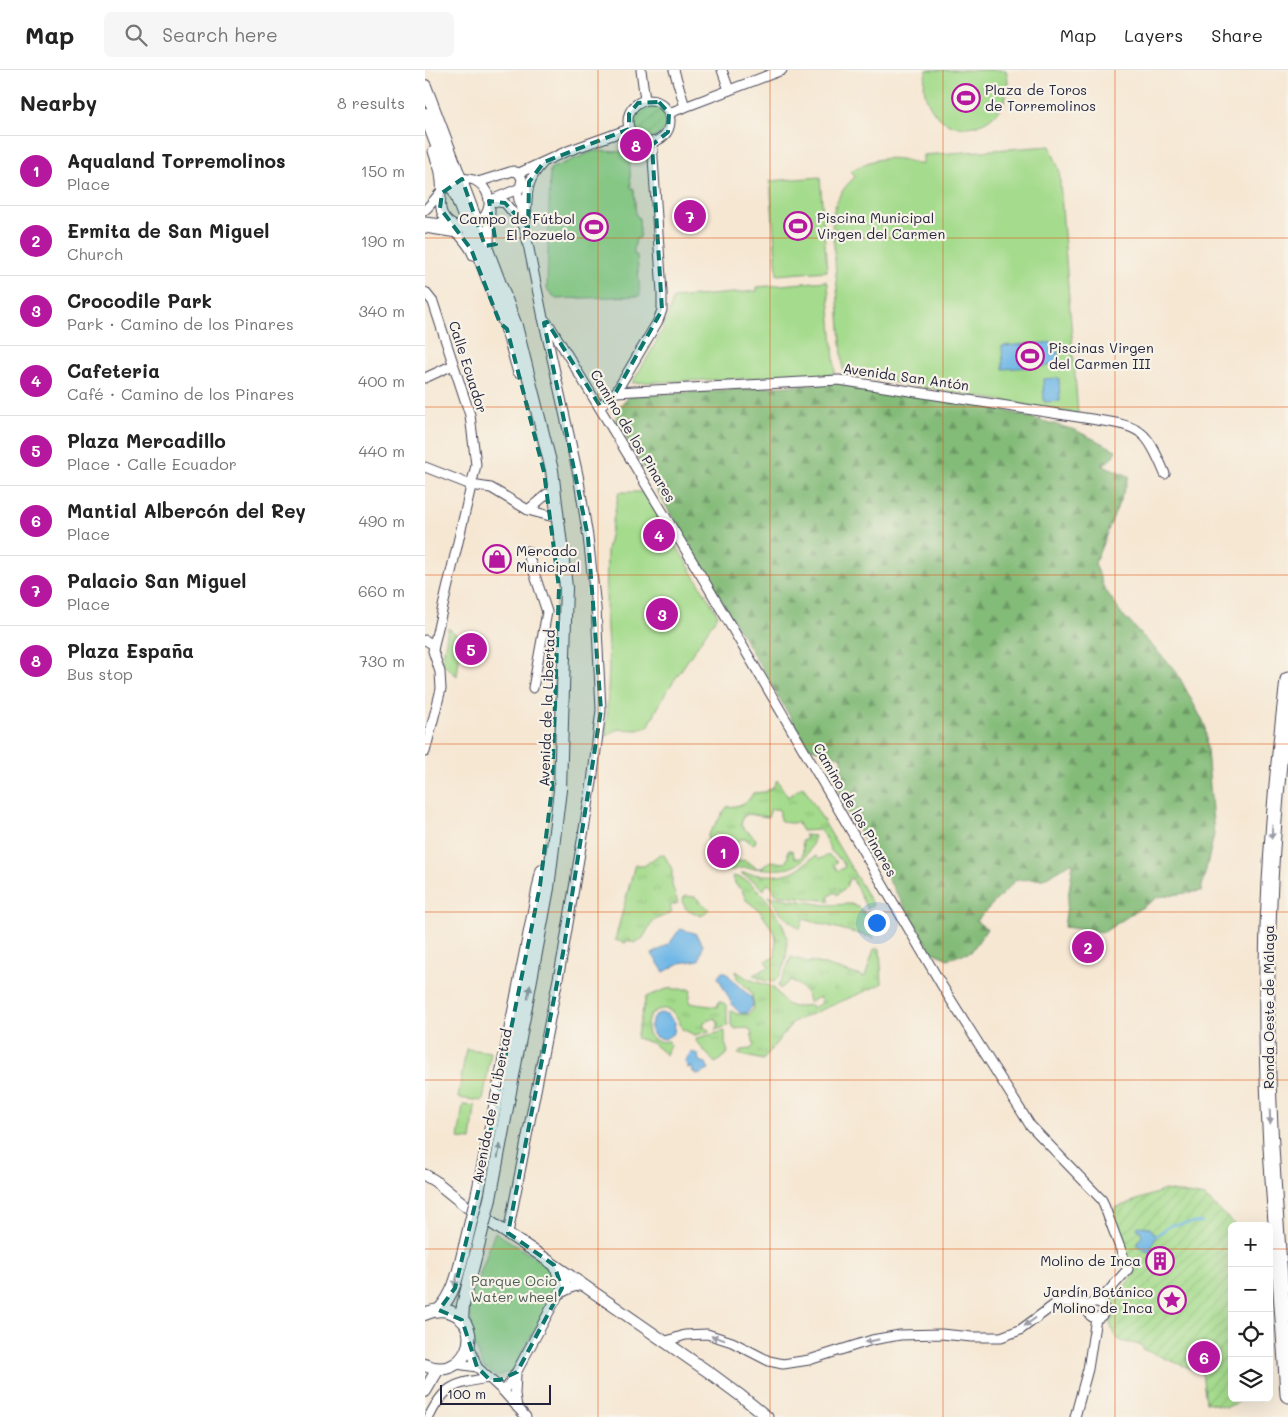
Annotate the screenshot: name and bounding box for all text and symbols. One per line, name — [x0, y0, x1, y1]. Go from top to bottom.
search box — [104, 12, 454, 57]
text: Map — [25, 19, 74, 50]
icon: search — [122, 21, 150, 49]
text: Search here — [162, 22, 278, 47]
text: Map — [1060, 23, 1096, 47]
text: Layers — [1124, 23, 1183, 47]
text: Share — [1211, 23, 1263, 47]
place label: Plaza de Toros de Torremolinos — [985, 80, 1096, 115]
sports icon: Plaza de Toros de Torremolinos — [951, 83, 981, 113]
text: Nearby — [20, 89, 97, 116]
text: 8 results — [337, 92, 405, 113]
pin: 8 — [620, 126, 652, 164]
text: Aqualand Torremolinos — [67, 148, 286, 173]
text: 1 — [32, 160, 40, 181]
text: 150 m — [361, 160, 405, 181]
text: Place — [67, 173, 110, 194]
pin: 7 — [674, 197, 706, 235]
place label: Piscina Municipal Virgen del Carmen — [817, 208, 945, 243]
place label: Campo de Fútbol El Pozuelo — [459, 209, 575, 244]
sports icon: Piscina Municipal Virgen del Carmen — [783, 211, 813, 241]
sports icon: Campo de Fútbol El Pozuelo — [579, 212, 609, 242]
text: Ermita de San Miguel — [67, 218, 269, 243]
text: 2 — [32, 230, 40, 251]
text: 190 m — [361, 230, 405, 251]
text: Church — [67, 243, 123, 264]
text: Crocodile Park — [67, 288, 212, 313]
text: 3 — [31, 300, 41, 321]
text: 340 m — [358, 300, 405, 321]
text: Park · Camino de los Pinares — [67, 313, 294, 334]
street label: Calle Ecuador — [445, 318, 492, 415]
place label: Piscinas Virgen del Carmen III — [1049, 338, 1154, 373]
sports icon: Piscinas Virgen del Carmen III — [1015, 341, 1045, 371]
text: Cafeteria — [67, 358, 160, 383]
street label: Avenida San Antón — [842, 358, 970, 395]
street label: Camino de los Pinares — [586, 366, 681, 506]
text: 4 — [31, 370, 41, 391]
text: 400 m — [358, 370, 405, 391]
text: Café · Camino de los Pinares — [67, 383, 294, 404]
text: Plaza Mercadillo — [67, 428, 226, 453]
text: 5 — [31, 440, 41, 461]
text: 440 m — [358, 440, 405, 461]
text: Place · Calle Ecuador — [67, 453, 237, 474]
text: Mantial Albercón del Rey — [67, 498, 306, 523]
text: 6 — [31, 510, 41, 531]
text: 490 m — [358, 510, 405, 531]
pin: 4 — [643, 516, 675, 554]
text: Place — [67, 523, 110, 544]
place label: Mercado Municipal — [516, 541, 580, 576]
shop icon: Mercado Municipal — [482, 544, 512, 574]
text: Palacio San Miguel — [67, 568, 246, 593]
text: 7 — [32, 580, 40, 601]
text: 660 m — [358, 580, 405, 601]
text: Place — [67, 593, 110, 614]
pin: 3 — [646, 595, 678, 633]
street label: Avenida de la Libertad — [534, 629, 559, 787]
pin: 5 — [455, 630, 487, 668]
text: Plaza España — [67, 638, 194, 663]
text: 8 — [31, 650, 41, 671]
text: 730 m — [359, 650, 405, 671]
text: Bus stop — [67, 663, 133, 684]
street label: Camino de los Pinares — [809, 739, 902, 880]
one-way arrow — [1268, 825, 1276, 841]
pin: 1 — [707, 833, 739, 871]
your location — [864, 910, 890, 936]
street label: Ronda Oeste de Málaga — [1259, 925, 1278, 1089]
pin: 2 — [1072, 928, 1104, 966]
one-way arrow — [525, 983, 533, 999]
street label: Avenida de la Libertad — [467, 1027, 516, 1185]
one-way arrow — [1266, 1110, 1274, 1126]
one-way arrow — [495, 1143, 503, 1159]
map controls — [1228, 1222, 1273, 1402]
button: + — [1228, 1222, 1273, 1267]
building icon: Molino de Inca — [1145, 1246, 1175, 1276]
place label: Molino de Inca — [1040, 1251, 1141, 1270]
button: − — [1228, 1267, 1273, 1312]
park label: Parque Ocio Water wheel — [471, 1271, 557, 1306]
one-way arrow — [452, 1272, 460, 1287]
place label: Jardín Botánico Molino de Inca — [1044, 1282, 1153, 1317]
place icon: Jardín Botánico Molino de Inca — [1157, 1285, 1187, 1315]
button: locate — [1228, 1312, 1273, 1357]
one-way arrow — [1023, 1317, 1037, 1327]
one-way arrow — [711, 1333, 726, 1341]
one-way arrow — [865, 1337, 880, 1345]
pin: 6 — [1188, 1338, 1220, 1376]
button: layers — [1228, 1357, 1273, 1402]
scale bar — [440, 1382, 551, 1405]
text: 100 m — [447, 1384, 486, 1403]

